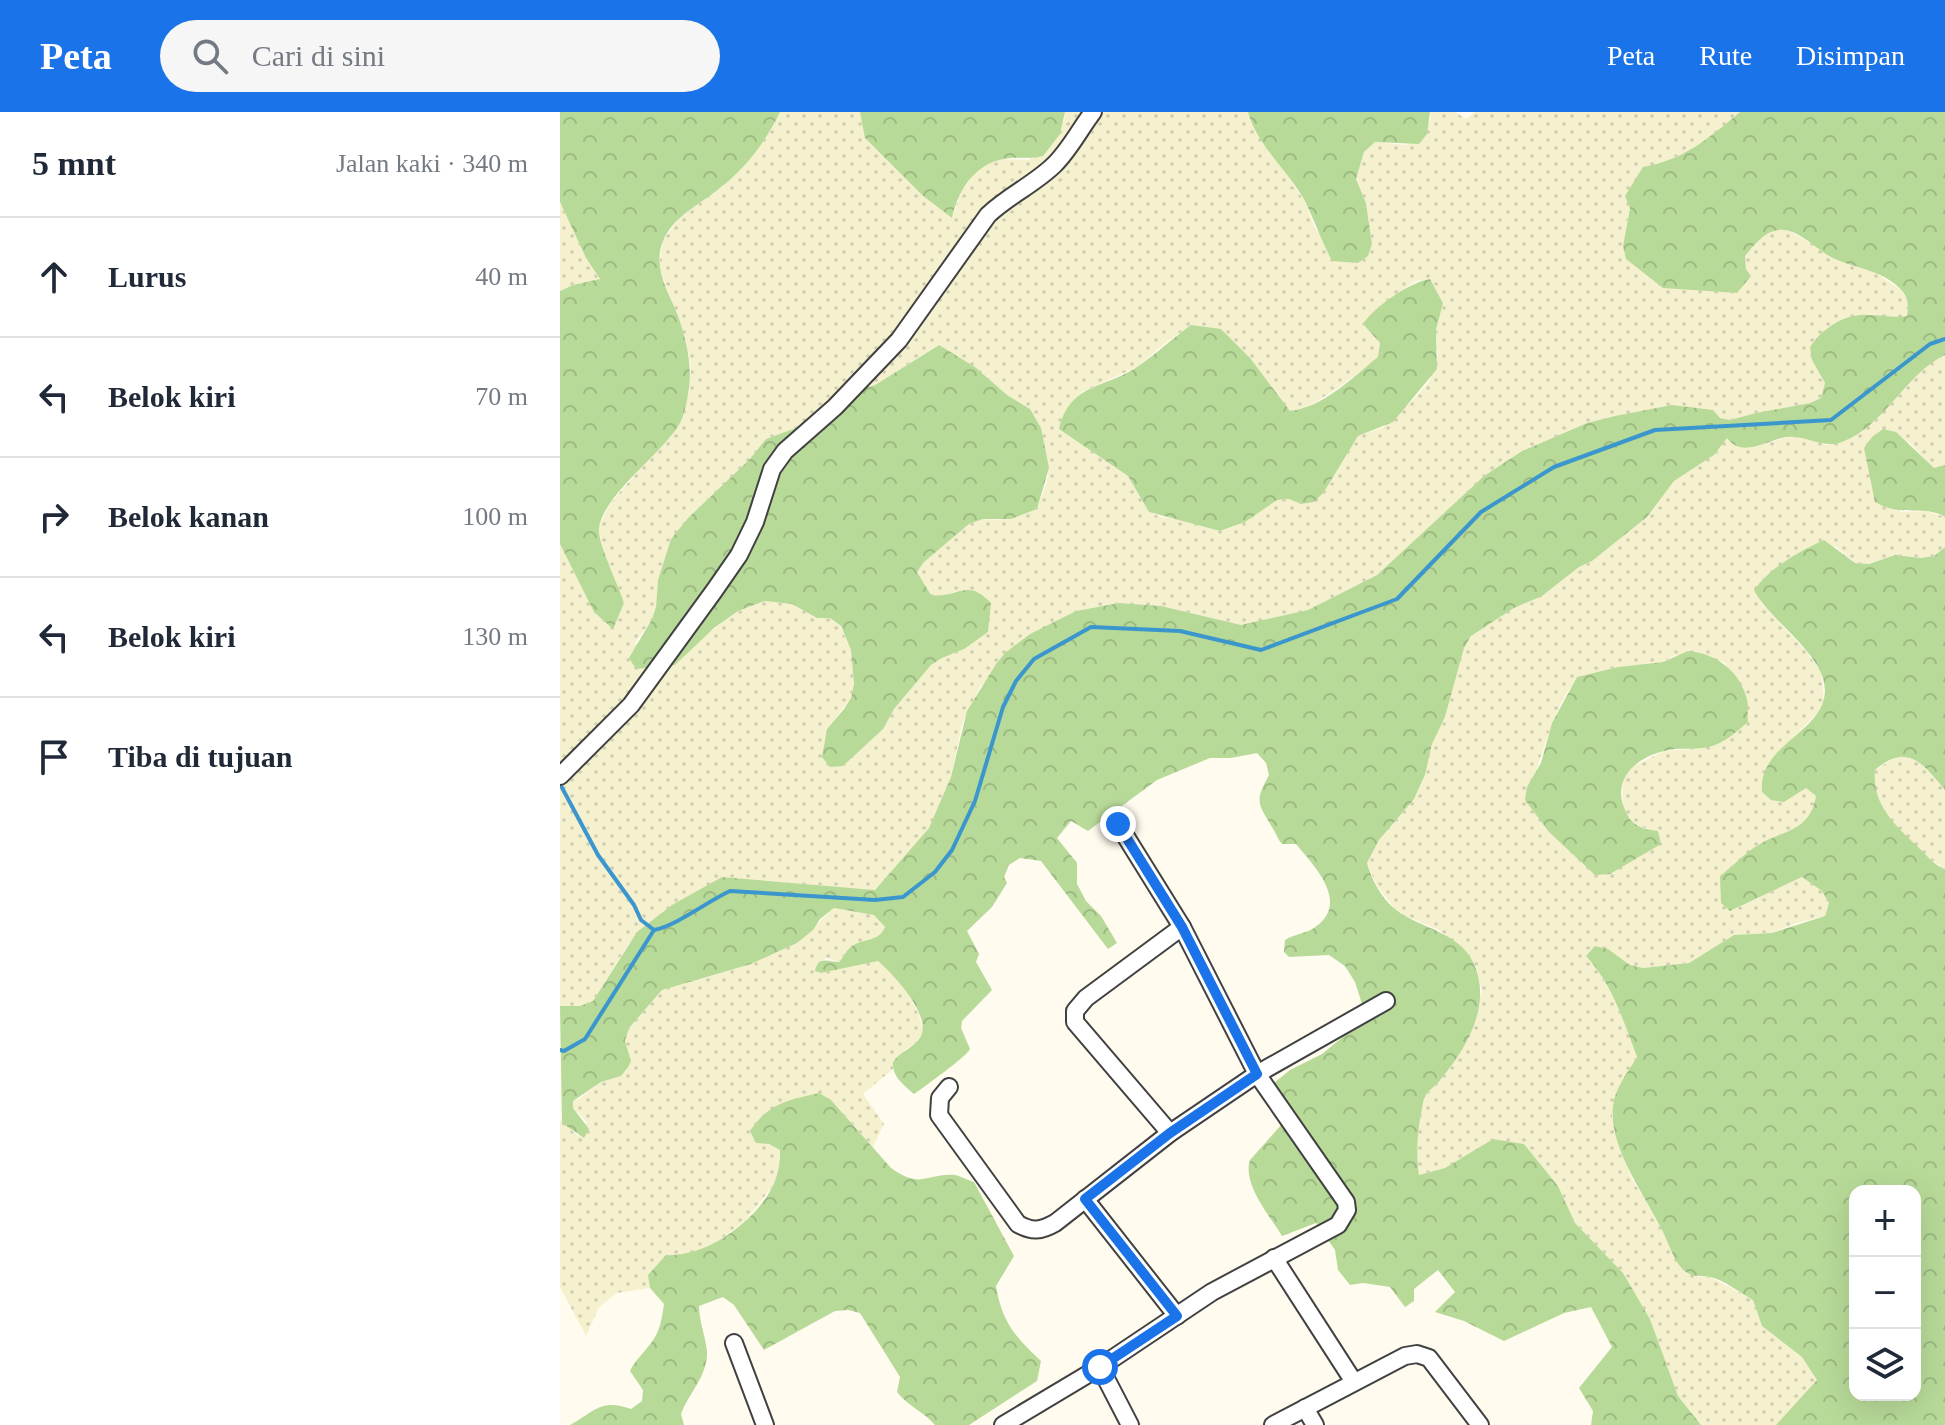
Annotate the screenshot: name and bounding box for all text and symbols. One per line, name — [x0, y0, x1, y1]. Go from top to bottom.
search box — [160, 20, 720, 92]
icon: search — [188, 34, 232, 78]
text: Peta — [40, 35, 112, 77]
text: Cari di sini — [252, 39, 385, 72]
text: Peta — [1607, 40, 1655, 71]
text: Rute — [1699, 40, 1752, 71]
text: Disimpan — [1796, 40, 1905, 71]
text: 5 mnt — [32, 145, 116, 182]
text: Jalan kaki · 340 m — [336, 149, 528, 178]
icon: ahead — [32, 255, 76, 299]
text: Lurus — [108, 260, 186, 293]
text: 40 m — [475, 262, 528, 291]
icon: left — [32, 375, 76, 419]
text: Belok kiri — [108, 380, 236, 413]
text: 70 m — [475, 382, 528, 411]
icon: right — [32, 495, 76, 539]
text: Belok kanan — [108, 500, 269, 533]
text: 100 m — [462, 502, 528, 531]
icon: left — [32, 615, 76, 659]
text: Belok kiri — [108, 620, 236, 653]
text: 130 m — [462, 622, 528, 651]
icon: arrive — [32, 735, 76, 779]
text: Tiba di tujuan — [108, 740, 293, 773]
route end — [1100, 806, 1136, 842]
map controls — [1849, 1185, 1921, 1401]
button: + — [1849, 1185, 1921, 1257]
button: − — [1849, 1257, 1921, 1329]
button: layers — [1849, 1329, 1921, 1401]
route start — [1082, 1349, 1118, 1385]

